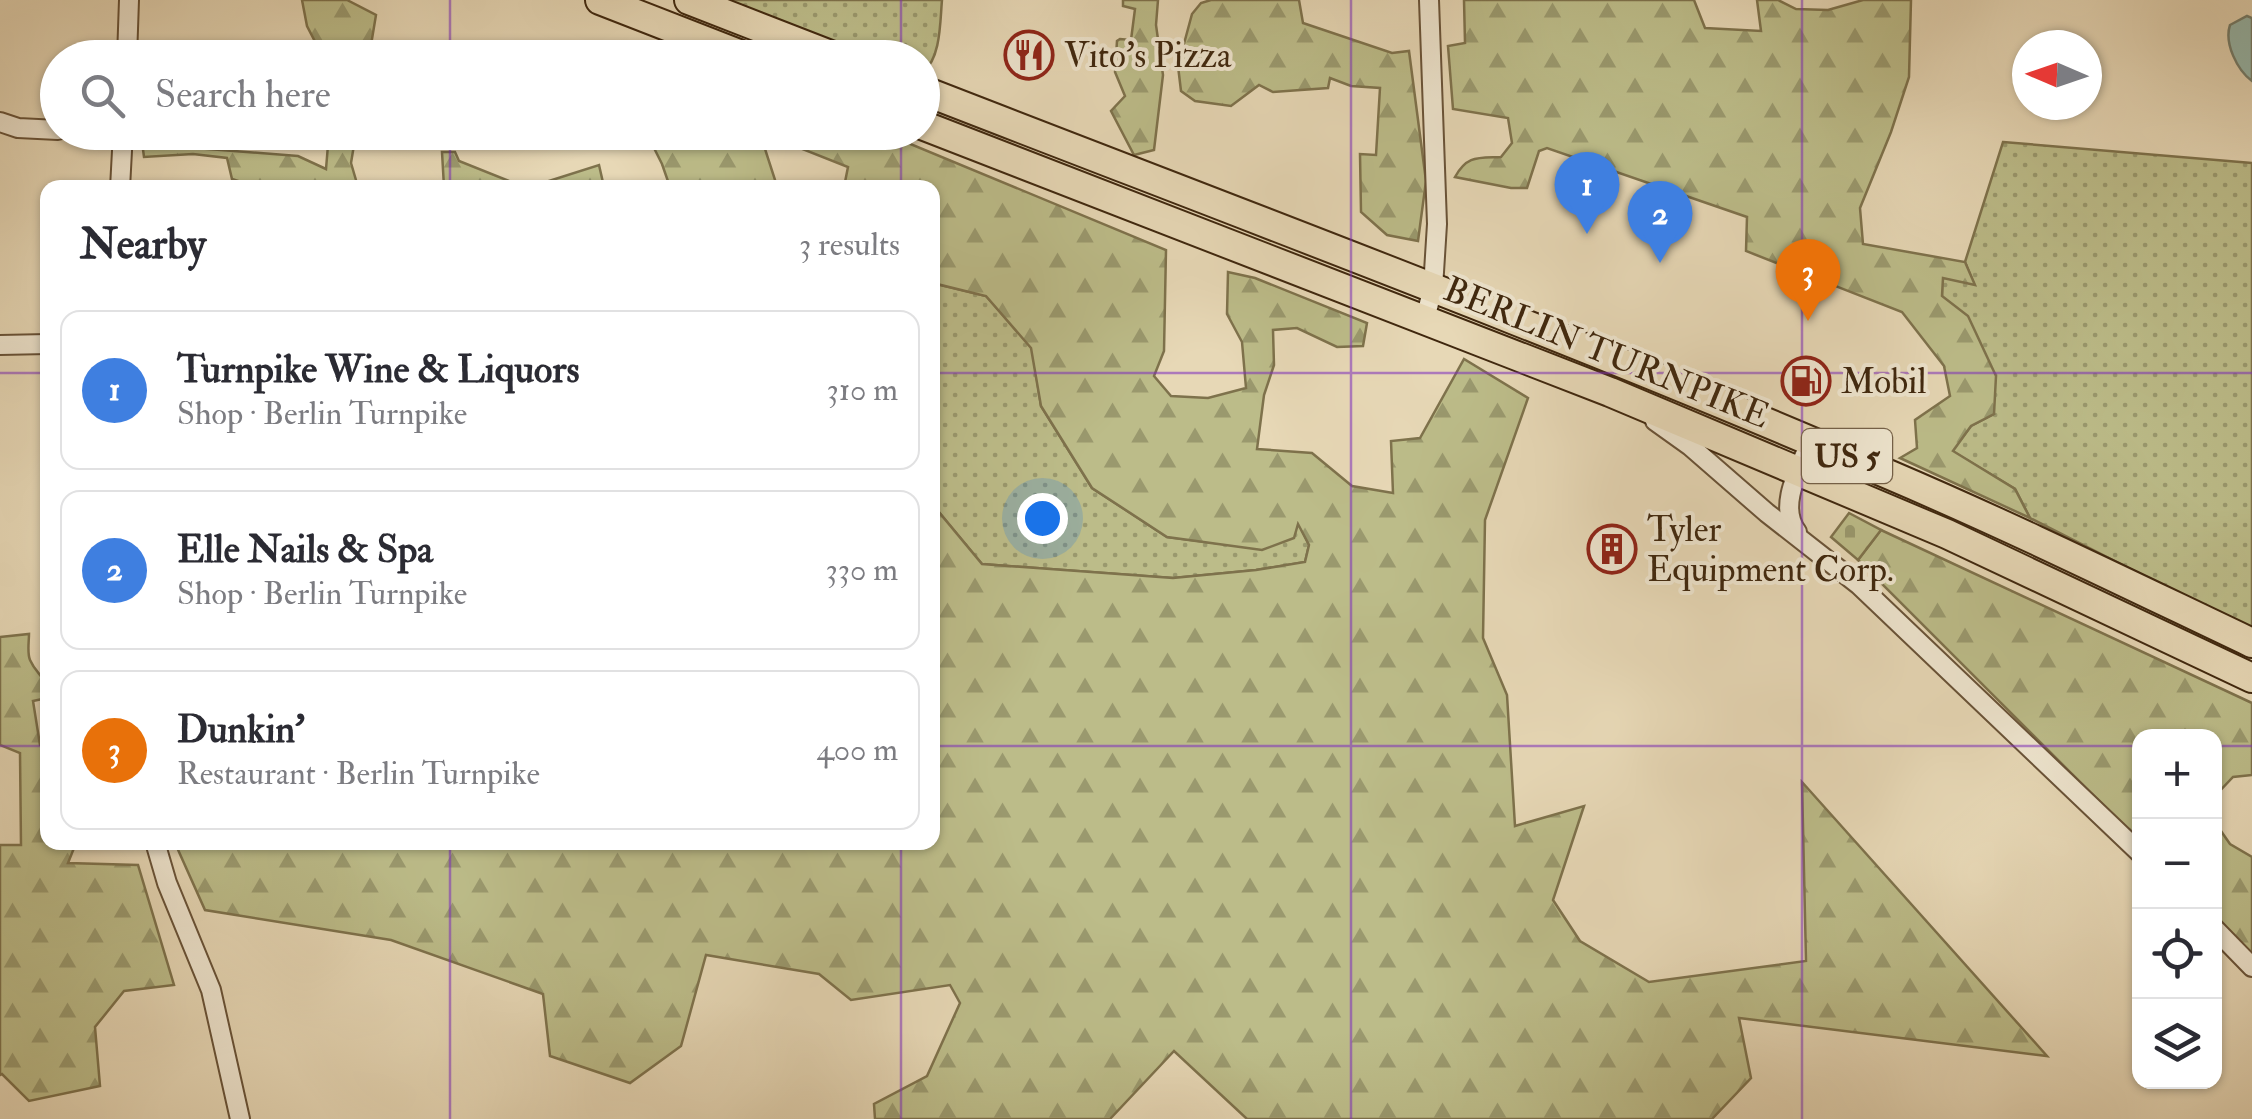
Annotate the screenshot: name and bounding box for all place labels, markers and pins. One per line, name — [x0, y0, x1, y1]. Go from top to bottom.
restaurant icon: Vito's Pizza — [1003, 29, 1055, 81]
place label: Vito's Pizza — [1064, 34, 1232, 78]
pin: 1 — [1554, 152, 1620, 234]
pin: 2 — [1628, 180, 1692, 263]
pin: 3 — [1776, 238, 1840, 321]
fuel station icon: Mobil — [1780, 355, 1832, 407]
place label: Mobil — [1841, 360, 1926, 404]
place label: Tyler Equipment Corp. — [1647, 508, 1894, 592]
building icon: Tyler Equipment Corp. — [1586, 523, 1638, 575]

